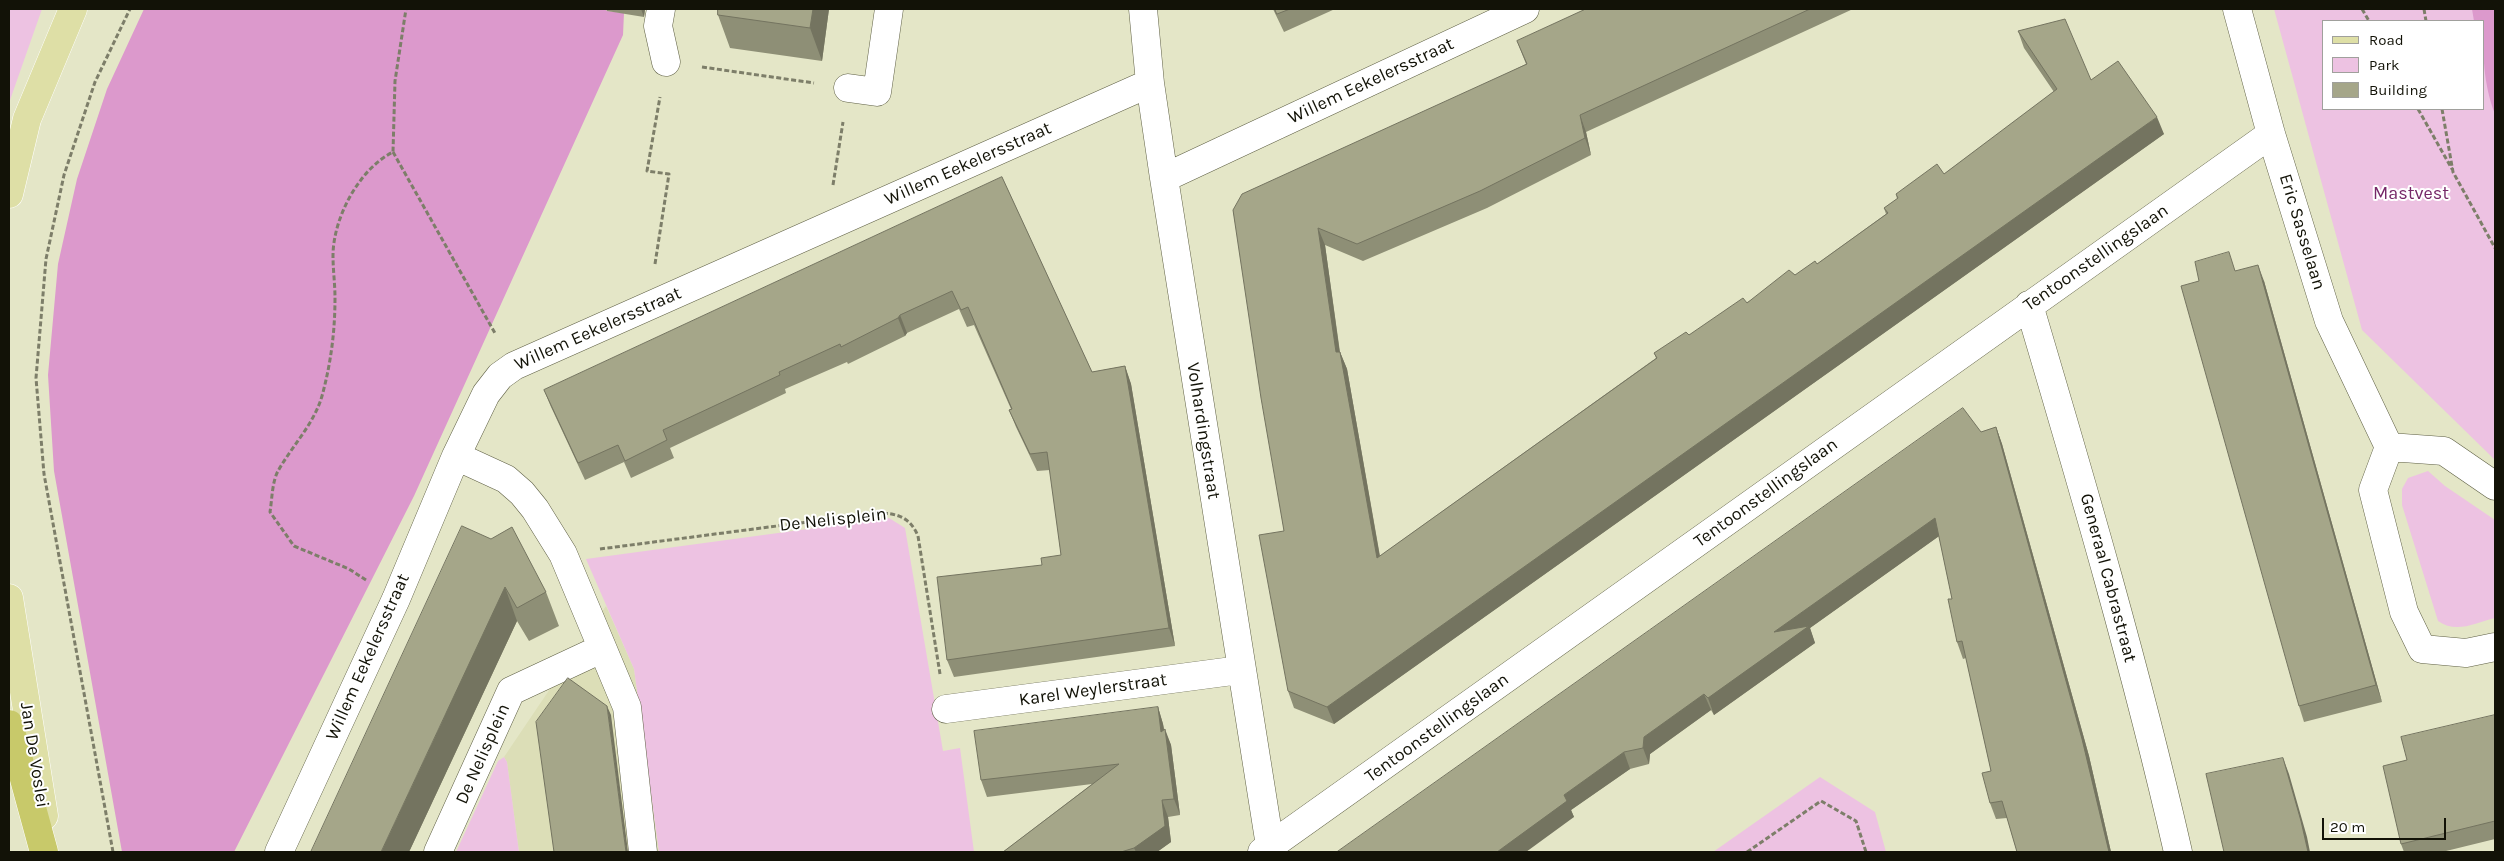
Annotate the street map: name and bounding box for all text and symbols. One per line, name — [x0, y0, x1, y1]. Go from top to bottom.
legend — [2322, 20, 2484, 110]
text: Road — [2369, 31, 2404, 49]
street label: Willem Eekelersstraat — [1285, 33, 1457, 129]
text: Park — [2369, 56, 2399, 74]
text: Building — [2369, 81, 2427, 99]
street label: Willem Eekelersstraat — [881, 117, 1055, 211]
street label: Eric Sasselaan — [2274, 171, 2330, 293]
park label: Mastvest — [2373, 183, 2449, 205]
street label: Tentoonstellingslaan — [2019, 200, 2173, 316]
street label: Willem Eekelersstraat — [511, 282, 685, 376]
street label: Volhardingstraat — [1182, 361, 1224, 501]
street label: Tentoonstellingslaan — [1690, 434, 1842, 552]
street label: Generaal Cabrastraat — [2075, 491, 2141, 665]
street label: De Nelisplein — [778, 504, 888, 536]
street label: Willem Eekelersstraat — [321, 570, 415, 744]
street label: Karel Weylerstraat — [1018, 669, 1168, 711]
street label: Tentoonstellingslaan — [1361, 669, 1513, 787]
street label: De Nelisplein — [451, 700, 515, 808]
street label: Jan De Voslei — [15, 701, 53, 809]
scale bar — [2324, 808, 2448, 840]
text: 20 m — [2330, 818, 2365, 836]

